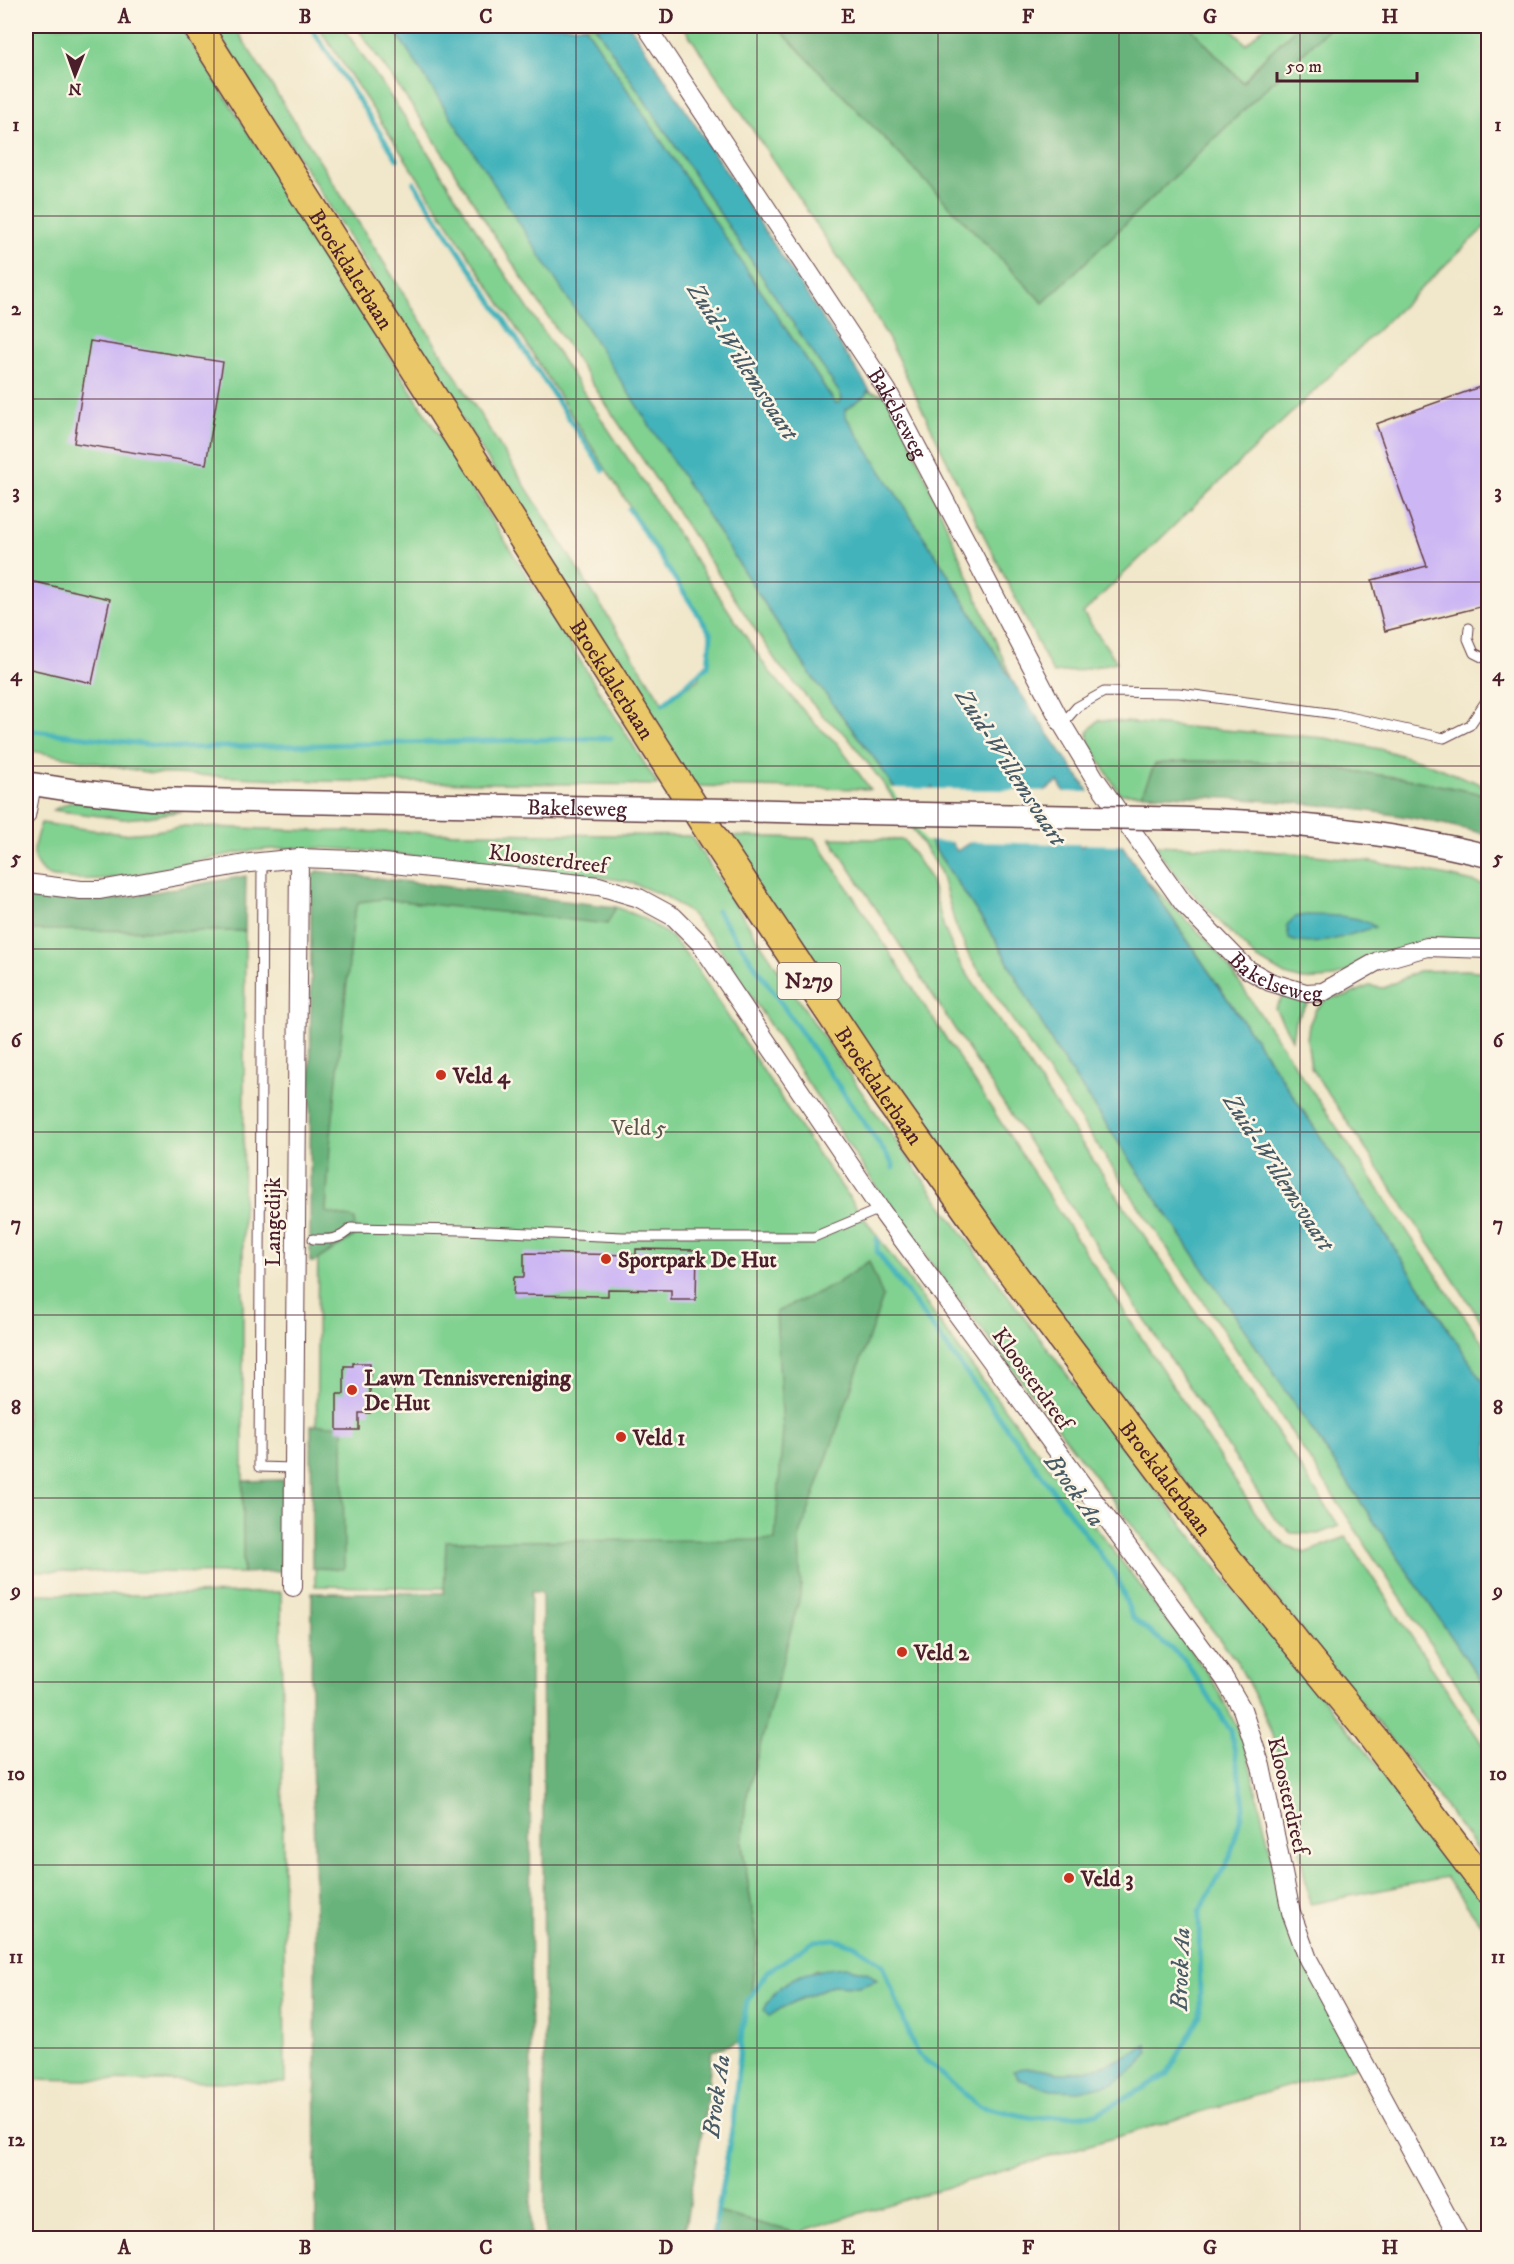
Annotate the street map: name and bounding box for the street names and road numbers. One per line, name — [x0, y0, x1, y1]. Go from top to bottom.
street label: Broekdalerbaan — [302, 205, 399, 335]
street label: Bakelseweg — [861, 363, 933, 464]
street label: Broekdalerbaan — [563, 615, 660, 745]
street label: Bakelseweg — [527, 794, 627, 823]
street label: Kloosterdreef — [487, 839, 613, 881]
street label: Bakelseweg — [1222, 946, 1323, 1008]
road number: N279 — [778, 963, 840, 999]
street label: Broekdalerbaan — [828, 1022, 928, 1151]
street label: Langedijk — [260, 1177, 287, 1267]
street label: Kloosterdreef — [986, 1323, 1080, 1438]
street label: Broekdalerbaan — [1113, 1415, 1217, 1542]
street label: Kloosterdreef — [1261, 1734, 1315, 1860]

